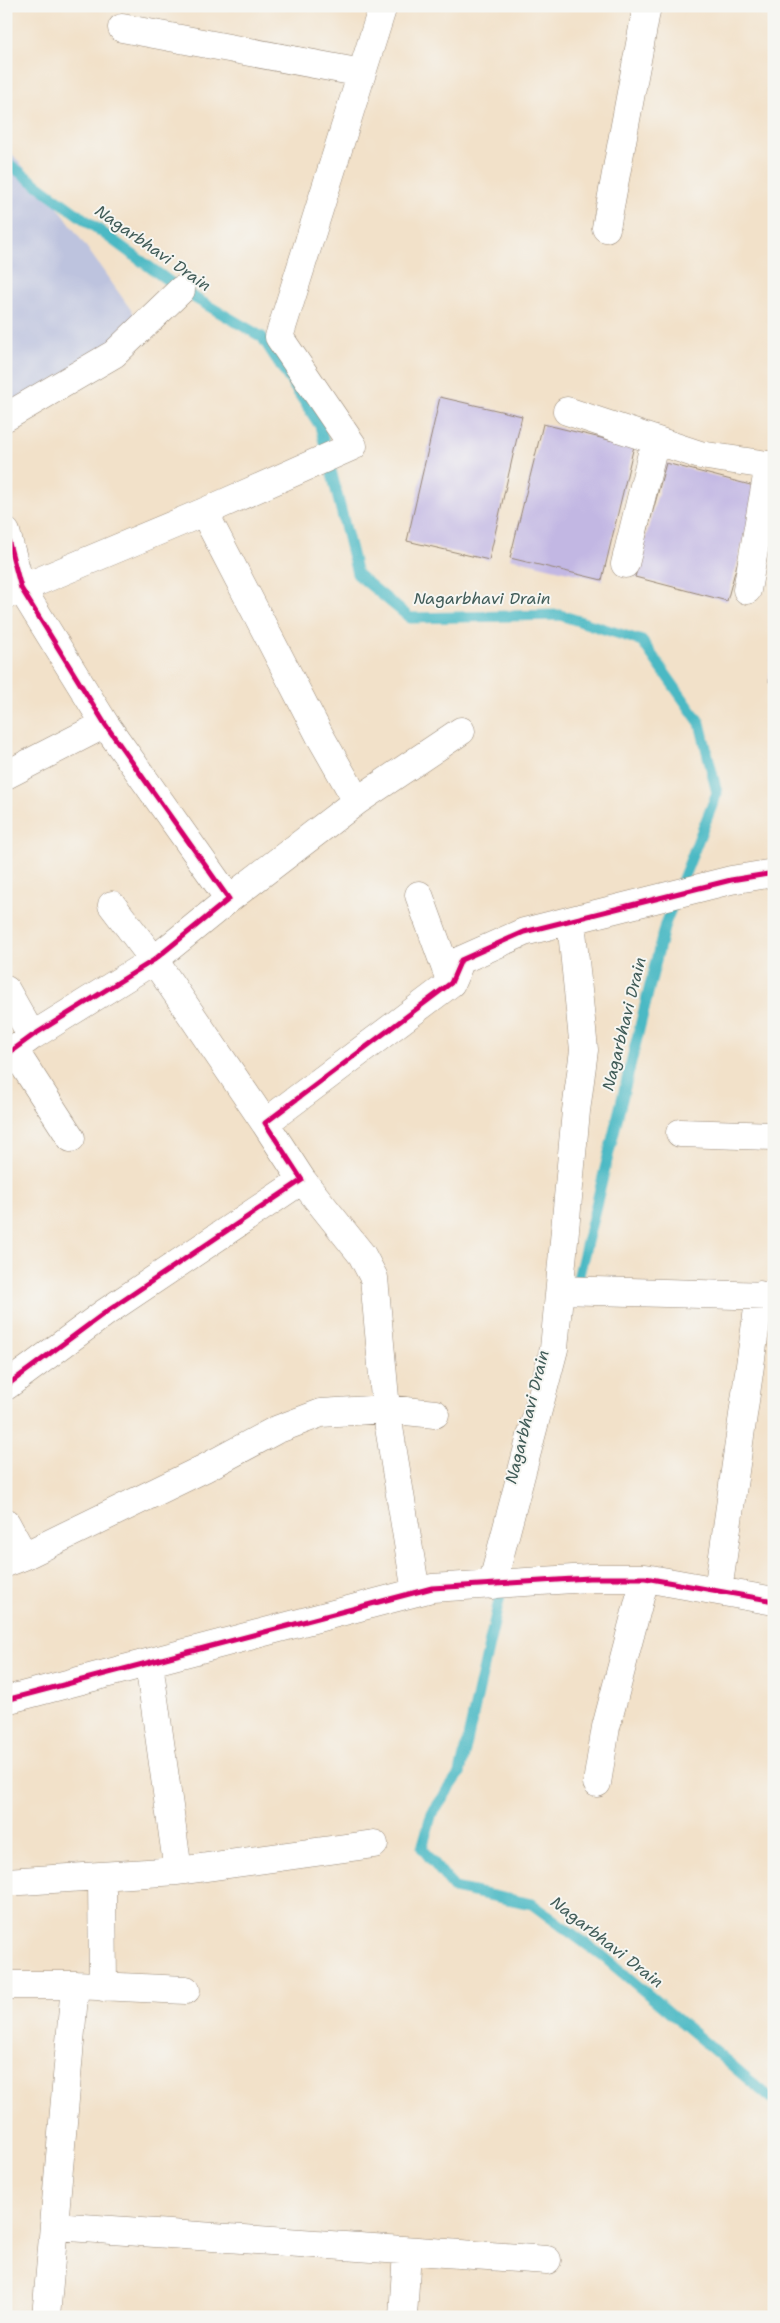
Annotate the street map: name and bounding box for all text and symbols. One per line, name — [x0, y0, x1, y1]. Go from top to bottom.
water label: Nagarbhavi Drain — [91, 200, 215, 296]
water label: Nagarbhavi Drain — [413, 588, 551, 609]
water label: Nagarbhavi Drain — [597, 955, 651, 1093]
water label: Nagarbhavi Drain — [500, 1348, 554, 1486]
water label: Nagarbhavi Drain — [546, 1892, 668, 1992]

